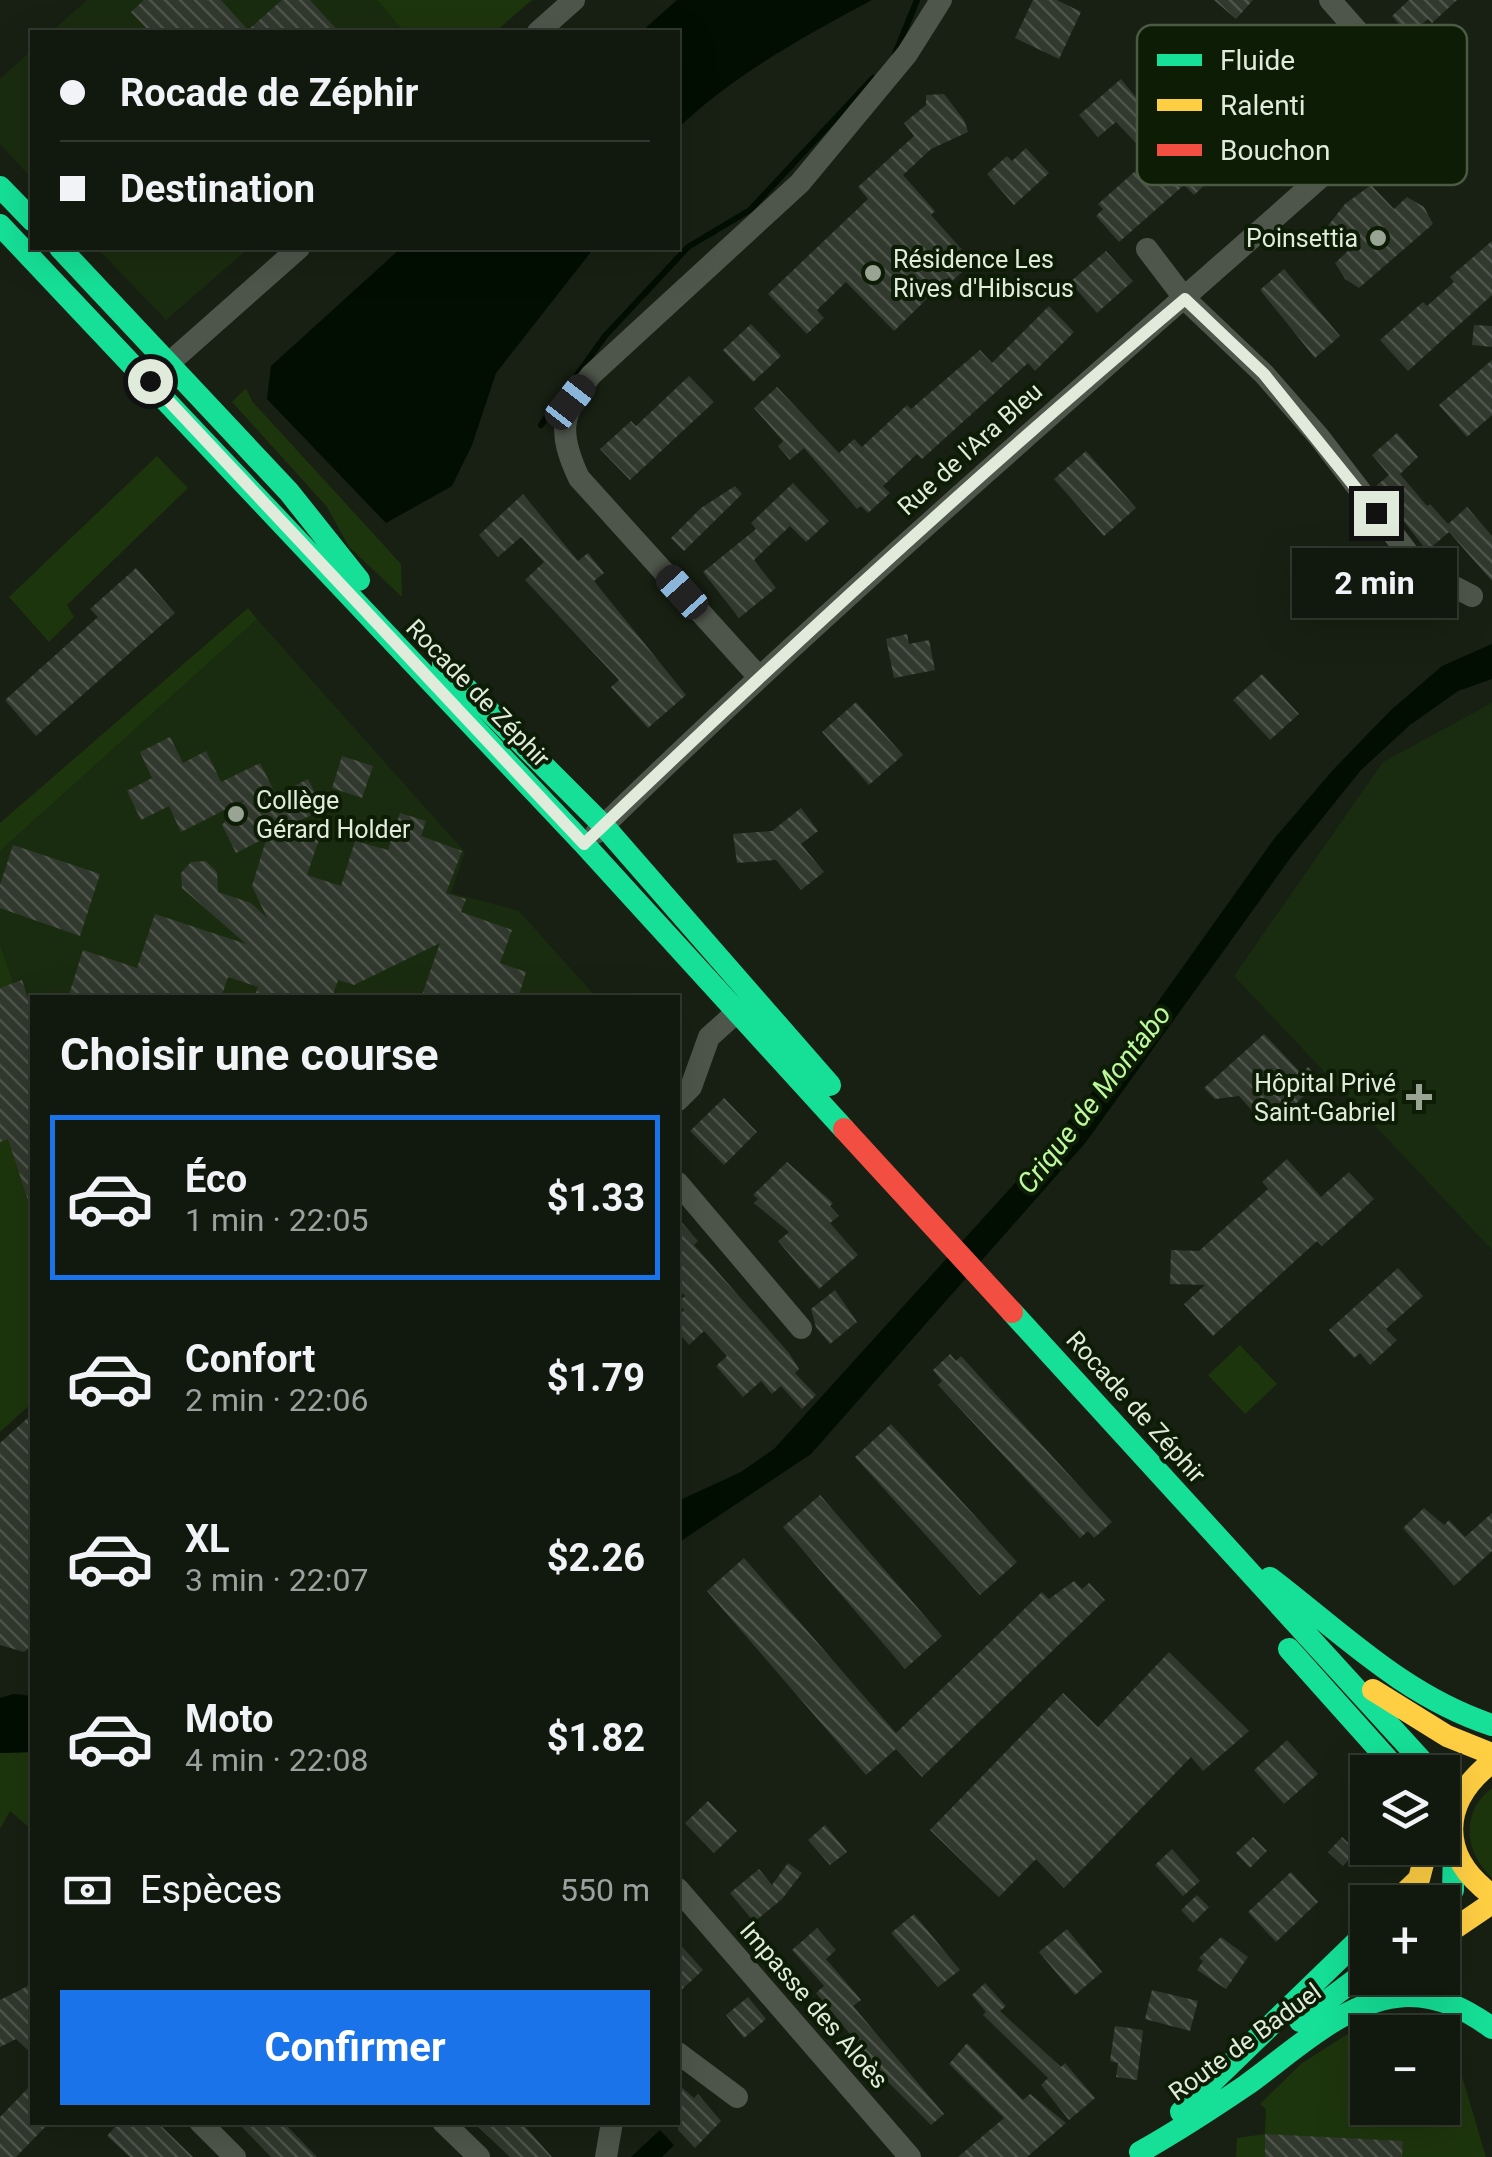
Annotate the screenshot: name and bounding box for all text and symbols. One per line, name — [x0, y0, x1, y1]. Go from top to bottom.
legend — [1137, 25, 1467, 185]
text: Fluide — [1220, 44, 1295, 77]
text: Rocade de Zéphir — [120, 71, 418, 115]
text: Ralenti — [1220, 89, 1306, 122]
text: Bouchon — [1220, 134, 1330, 167]
text: Destination — [120, 167, 315, 211]
place label: Poinsettia — [1246, 224, 1358, 253]
marker: Poinsettia — [1367, 227, 1389, 249]
place label: Résidence Les Rives d'Hibiscus — [893, 245, 1074, 303]
marker: Résidence Les Rives d'Hibiscus — [862, 262, 884, 284]
route start — [128, 359, 173, 404]
car — [540, 369, 600, 435]
street label: Rue de l'Ara Bleu — [892, 377, 1048, 521]
route end — [1354, 491, 1399, 536]
callout: 2 min — [1294, 548, 1458, 618]
car — [651, 560, 713, 624]
text: 2 min — [1334, 564, 1415, 602]
street label: Rocade de Zéphir — [400, 613, 556, 773]
place label: Collège Gérard Holder — [256, 786, 411, 844]
marker: Collège Gérard Holder — [225, 803, 247, 825]
water label: Crique de Montabo — [1010, 998, 1178, 1200]
text: Choisir une course — [60, 1028, 439, 1081]
place label: Hôpital Privé Saint-Gabriel — [1254, 1069, 1396, 1127]
marker: Hôpital Privé Saint-Gabriel — [1406, 1084, 1432, 1110]
icon: car — [65, 1153, 155, 1243]
text: Éco — [185, 1157, 247, 1201]
text: $1.33 — [547, 1176, 645, 1220]
text: 1 min · 22:05 — [185, 1201, 368, 1239]
street label: Rocade de Zéphir — [1060, 1325, 1212, 1489]
icon: car — [65, 1333, 155, 1423]
text: Confort — [185, 1337, 315, 1381]
text: $1.79 — [547, 1356, 645, 1400]
text: 2 min · 22:06 — [185, 1381, 368, 1419]
icon: car — [65, 1513, 155, 1603]
text: XL — [185, 1517, 230, 1561]
text: $2.26 — [547, 1536, 645, 1580]
text: 3 min · 22:07 — [185, 1561, 368, 1599]
icon: car — [65, 1693, 155, 1783]
text: Moto — [185, 1697, 274, 1741]
text: $1.82 — [547, 1716, 645, 1760]
text: 4 min · 22:08 — [185, 1741, 368, 1779]
map controls — [1350, 1755, 1460, 2125]
button: layers — [1350, 1755, 1460, 1865]
icon: cash — [60, 1863, 115, 1918]
text: Espèces — [140, 1868, 282, 1912]
text: 550 m — [560, 1871, 650, 1909]
button: + — [1350, 1885, 1460, 1995]
street label: Impasse des Aloès — [734, 1916, 894, 2094]
street label: Route de Baduel — [1163, 1977, 1327, 2107]
button: Confirmer — [60, 1990, 650, 2105]
button: − — [1350, 2015, 1460, 2125]

